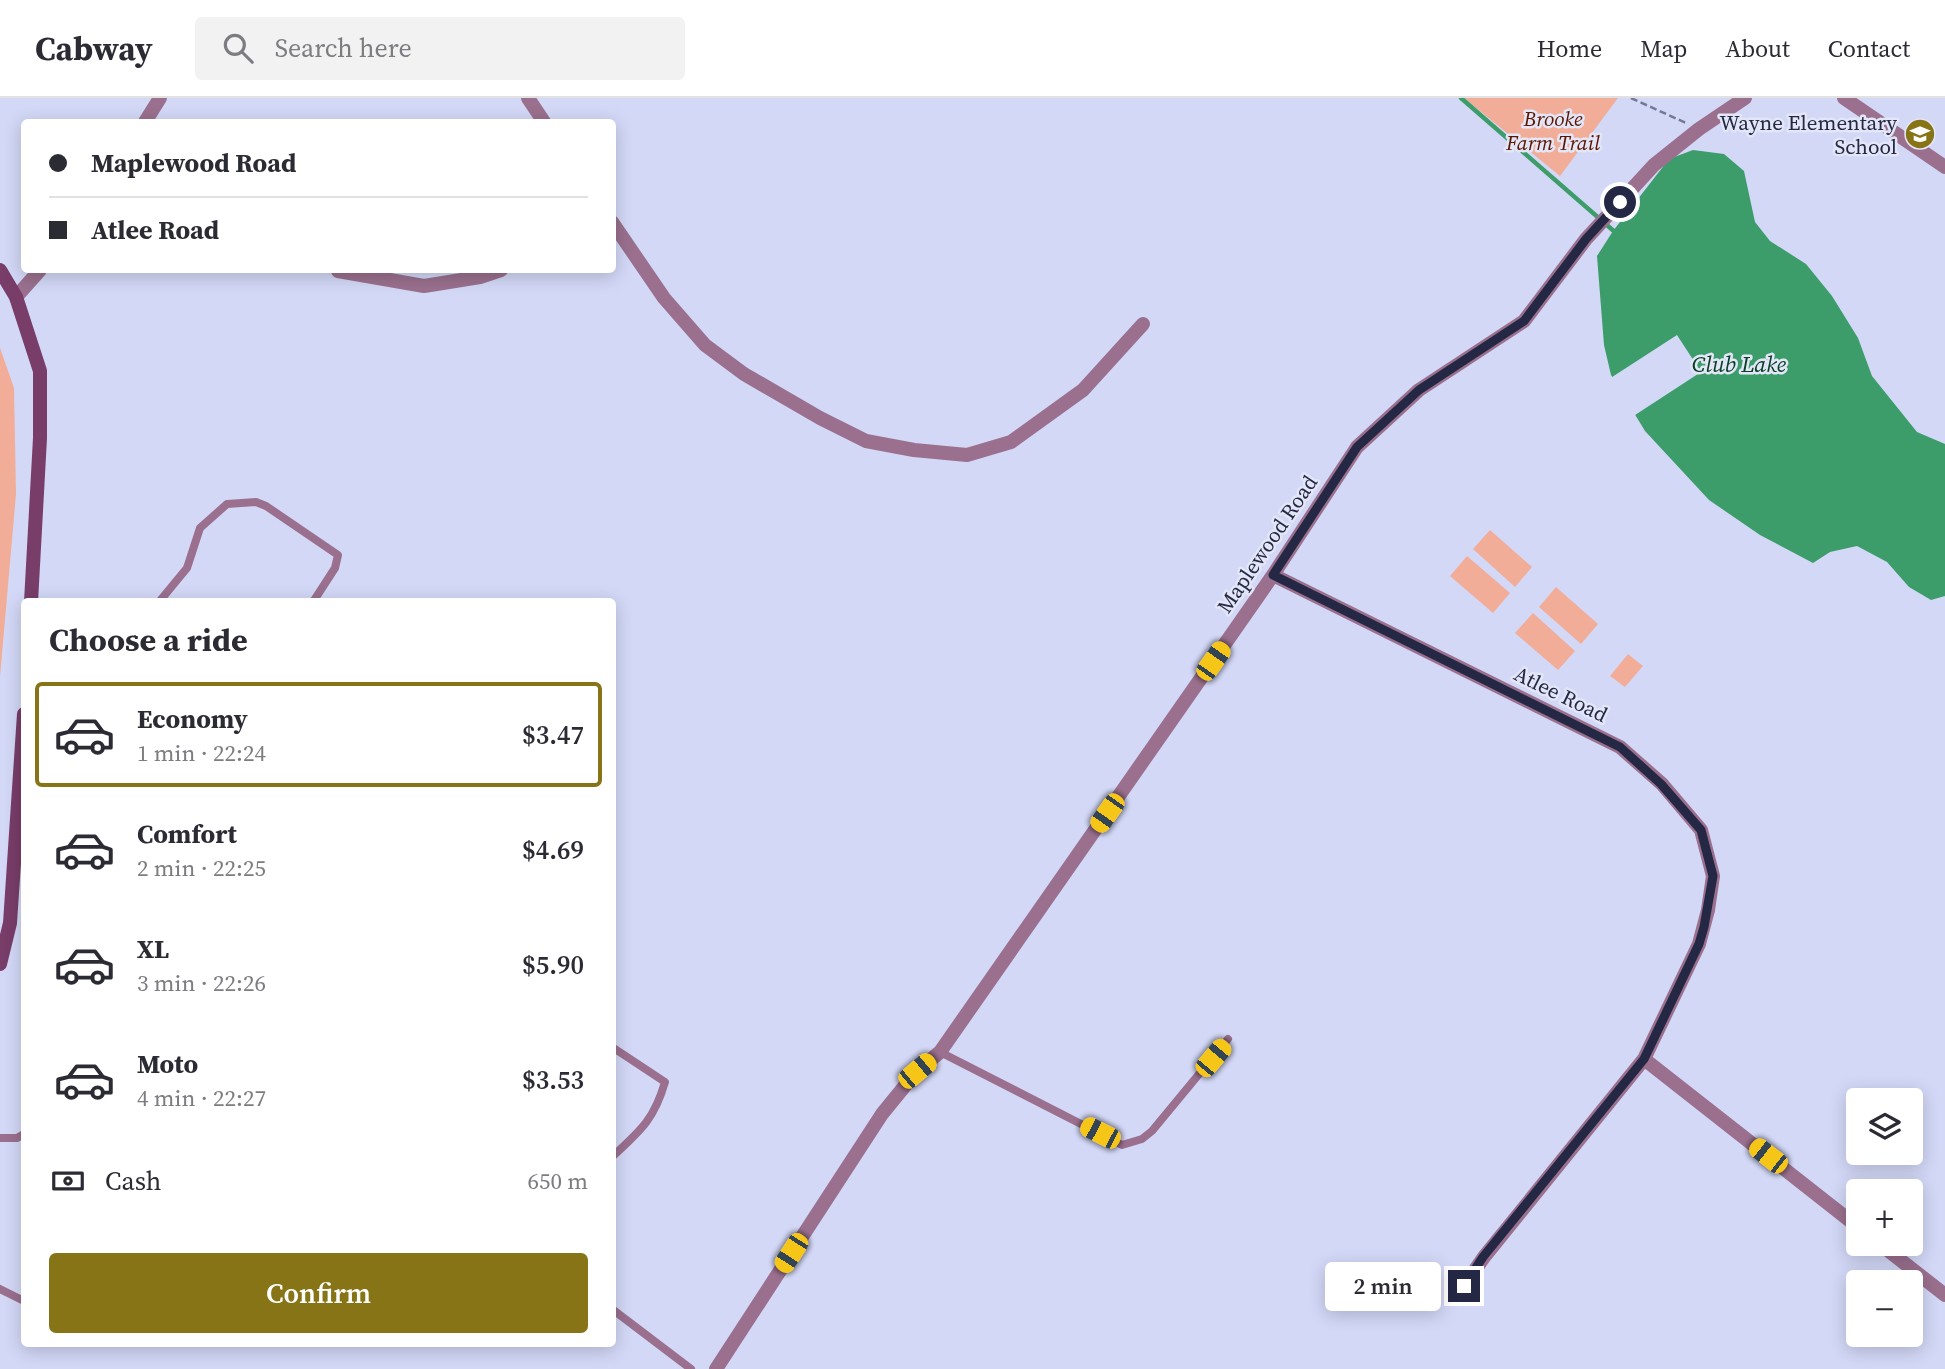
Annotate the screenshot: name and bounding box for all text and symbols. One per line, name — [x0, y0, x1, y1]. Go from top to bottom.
search box — [195, 17, 685, 80]
text: Cabway — [35, 26, 153, 71]
icon: search — [219, 29, 257, 67]
text: Search here — [275, 30, 412, 66]
text: Home — [1537, 32, 1602, 65]
text: Map — [1640, 32, 1687, 65]
text: About — [1725, 32, 1790, 65]
text: Contact — [1828, 32, 1910, 65]
park label: Brooke Farm Trail — [1505, 104, 1600, 157]
place label: Wayne Elementary School — [1720, 108, 1897, 161]
school or university icon: Wayne Elementary School — [1903, 117, 1937, 151]
text: Maplewood Road — [91, 145, 296, 181]
route start — [1604, 186, 1636, 218]
text: Atlee Road — [91, 212, 219, 248]
water label: Club Lake — [1692, 348, 1787, 380]
street label: Maplewood Road — [1210, 469, 1324, 619]
text: Choose a ride — [49, 618, 248, 662]
car — [1193, 638, 1234, 684]
street label: Atlee Road — [1509, 659, 1613, 729]
text: Economy — [137, 701, 248, 737]
icon: car — [53, 703, 116, 766]
text: $3.47 — [522, 717, 584, 753]
text: 1 min · 22:24 — [137, 737, 266, 769]
car — [1087, 790, 1128, 836]
text: Comfort — [137, 816, 237, 852]
icon: car — [53, 818, 116, 881]
text: $4.69 — [522, 832, 584, 868]
text: 2 min · 22:25 — [137, 852, 266, 884]
text: XL — [137, 931, 169, 967]
icon: car — [53, 933, 116, 996]
text: $5.90 — [522, 947, 584, 983]
text: 3 min · 22:26 — [137, 967, 266, 999]
car — [1192, 1035, 1235, 1081]
text: Moto — [137, 1046, 198, 1082]
icon: car — [53, 1048, 116, 1111]
car — [895, 1049, 940, 1093]
text: $3.53 — [522, 1062, 584, 1098]
text: 4 min · 22:27 — [137, 1082, 266, 1114]
map controls — [1846, 1088, 1923, 1347]
button: layers — [1846, 1088, 1923, 1165]
car — [1077, 1114, 1124, 1152]
car — [1745, 1135, 1792, 1177]
icon: cash — [49, 1162, 87, 1200]
text: Cash — [105, 1163, 161, 1199]
text: 650 m — [527, 1165, 588, 1197]
button: + — [1846, 1179, 1923, 1256]
car — [771, 1230, 812, 1276]
button: Confirm — [49, 1253, 588, 1333]
callout: 2 min — [1324, 1262, 1440, 1310]
text: 2 min — [1353, 1270, 1413, 1302]
route end — [1448, 1270, 1480, 1302]
button: − — [1846, 1270, 1923, 1347]

